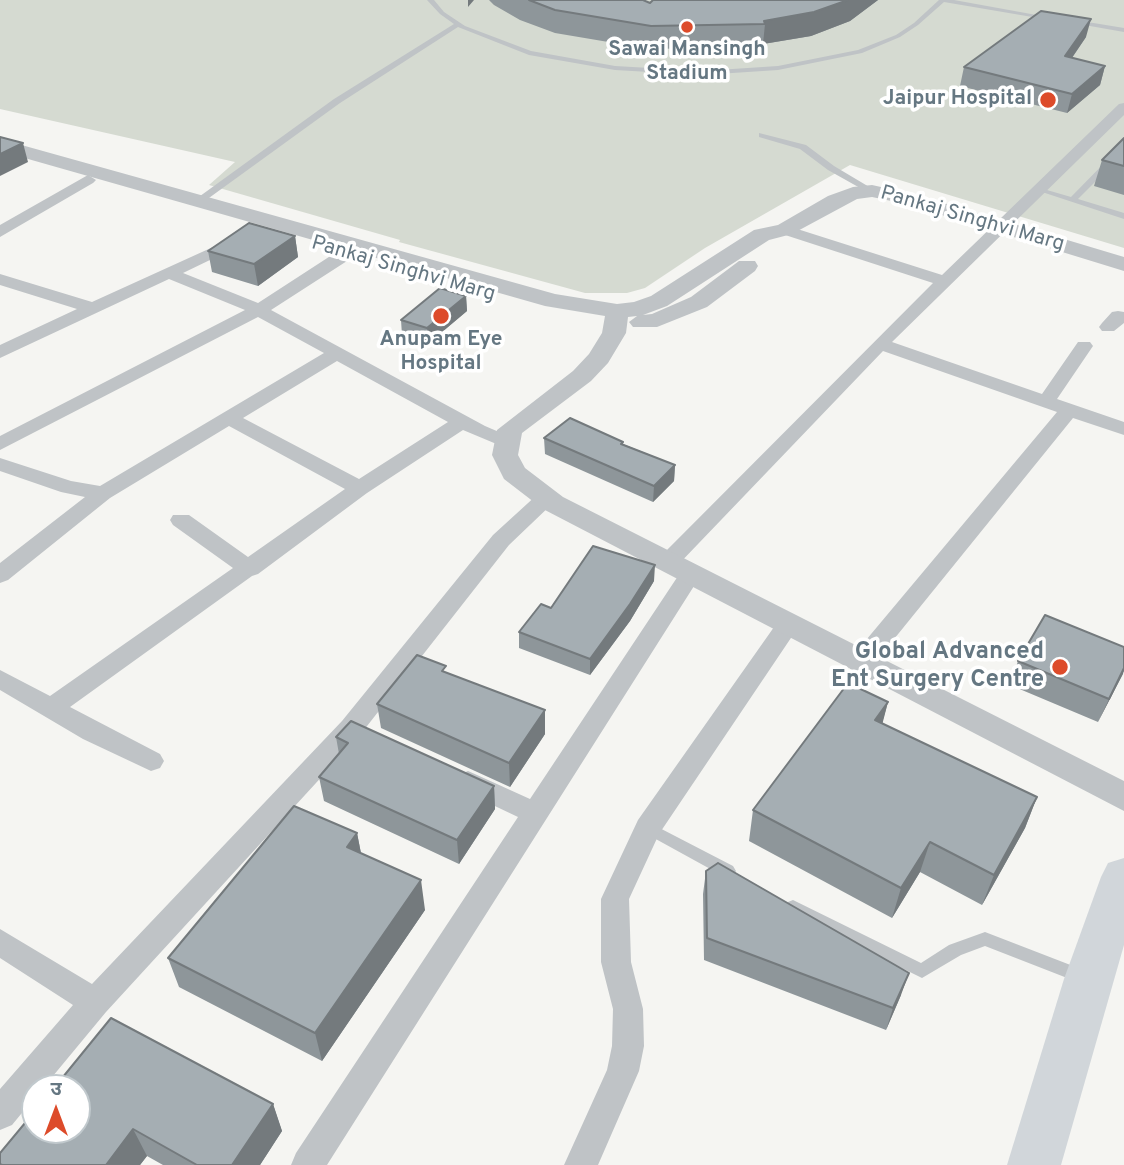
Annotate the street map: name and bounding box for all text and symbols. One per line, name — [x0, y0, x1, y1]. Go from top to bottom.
marker: Sawai Mansingh Stadium — [679, 19, 695, 35]
place label: Sawai Mansingh Stadium — [608, 38, 766, 88]
place label: Jaipur Hospital — [883, 87, 1032, 113]
marker: Jaipur Hospital — [1038, 90, 1058, 110]
street label: Pankaj Singhvi Marg — [877, 182, 1067, 258]
street label: Pankaj Singhvi Marg — [308, 232, 498, 308]
marker: Anupam Eye Hospital — [431, 306, 451, 326]
place label: Anupam Eye Hospital — [380, 328, 502, 378]
place label: Global Advanced Ent Surgery Centre — [831, 639, 1044, 695]
marker: Global Advanced Ent Surgery Centre — [1050, 657, 1070, 677]
north arrow — [21, 1074, 91, 1144]
text: उ — [50, 1078, 62, 1102]

